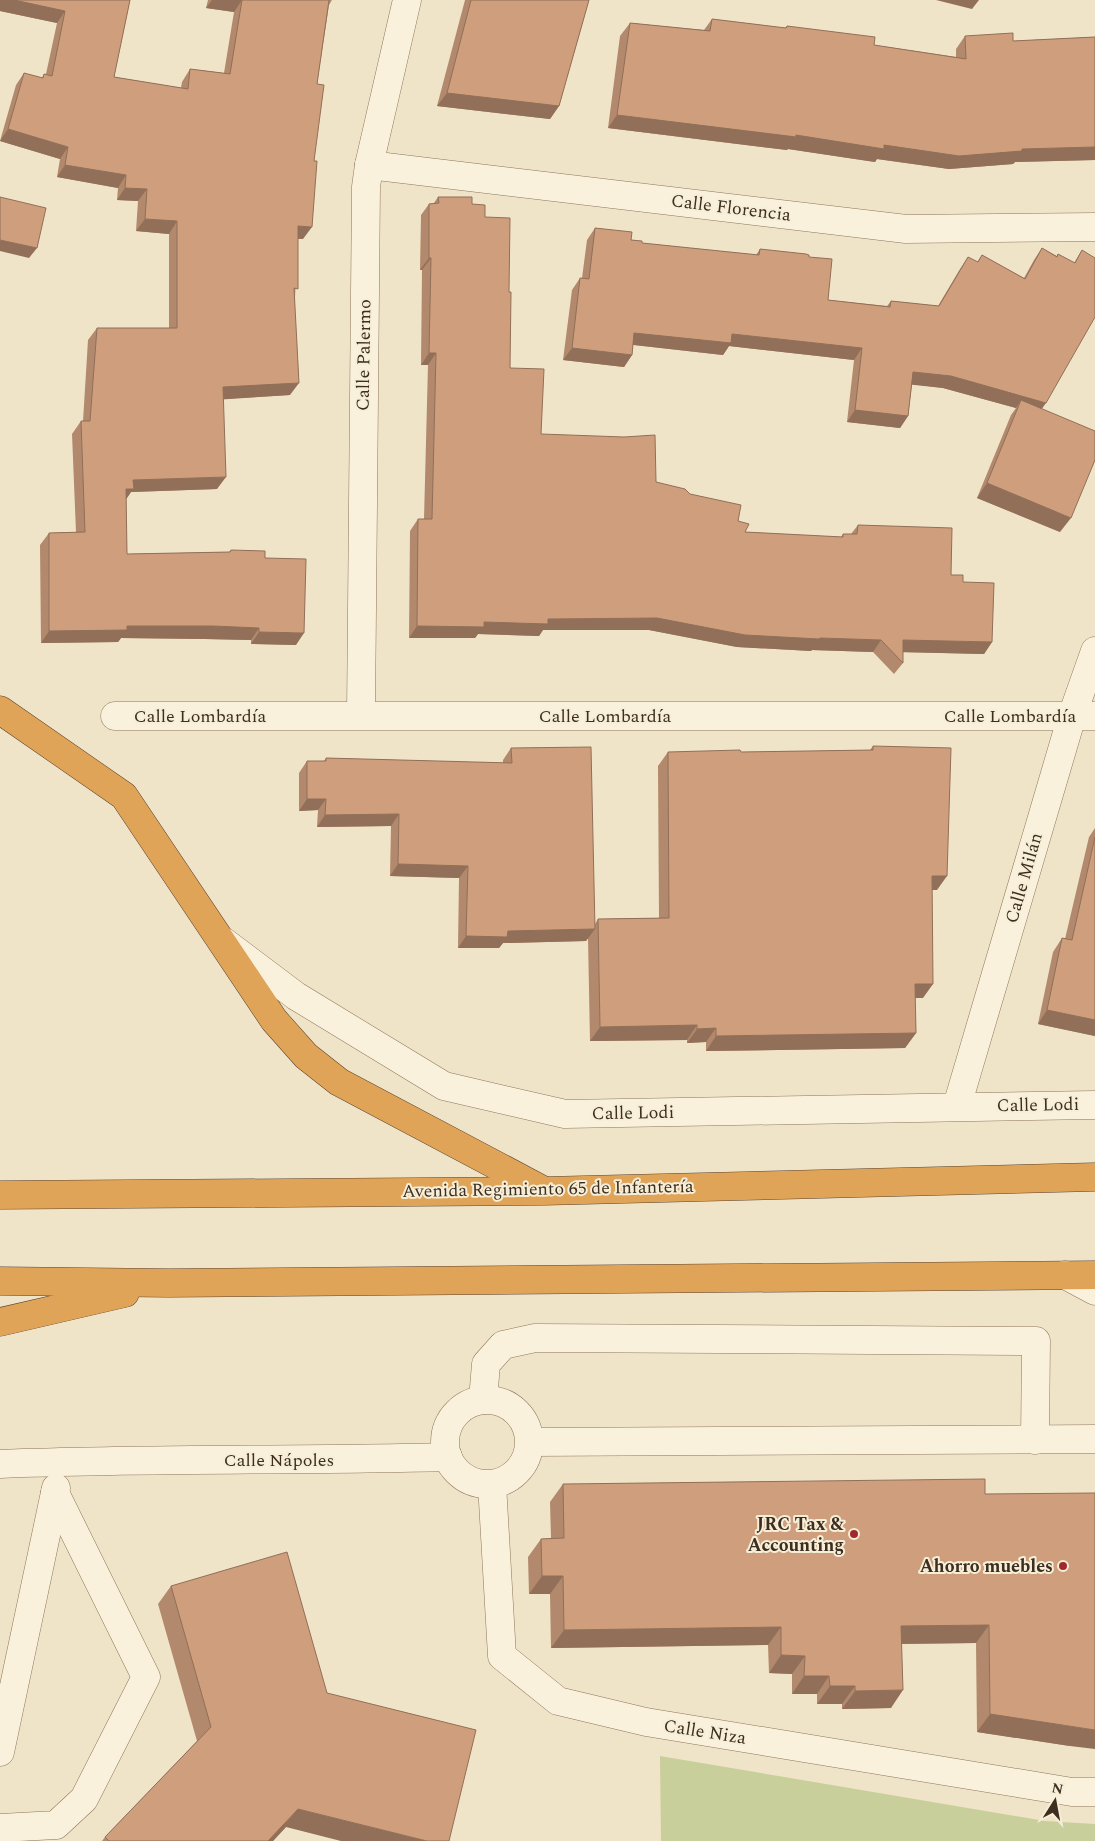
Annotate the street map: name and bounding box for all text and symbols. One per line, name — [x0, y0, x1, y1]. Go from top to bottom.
street label: Calle Florencia — [669, 187, 793, 229]
street label: Calle Palermo — [350, 299, 378, 411]
street label: Calle Lombardía — [134, 703, 266, 730]
street label: Calle Lombardía — [539, 703, 671, 730]
street label: Calle Lombardía — [944, 703, 1076, 730]
street label: Calle Milán — [998, 830, 1050, 926]
street label: Calle Lodi — [997, 1091, 1079, 1119]
street label: Calle Lodi — [592, 1099, 674, 1127]
street label: Avenida Regimiento 65 de Infantería — [402, 1173, 694, 1205]
street label: Calle Nápoles — [224, 1447, 334, 1474]
place label: JRC Tax & Accounting — [748, 1511, 844, 1559]
marker: JRC Tax & Accounting — [848, 1528, 860, 1540]
place label: Ahorro muebles — [920, 1553, 1053, 1580]
marker: Ahorro muebles — [1057, 1560, 1069, 1572]
street label: Calle Niza — [662, 1712, 748, 1752]
north arrow — [1030, 1776, 1080, 1826]
text: N — [1050, 1777, 1065, 1800]

